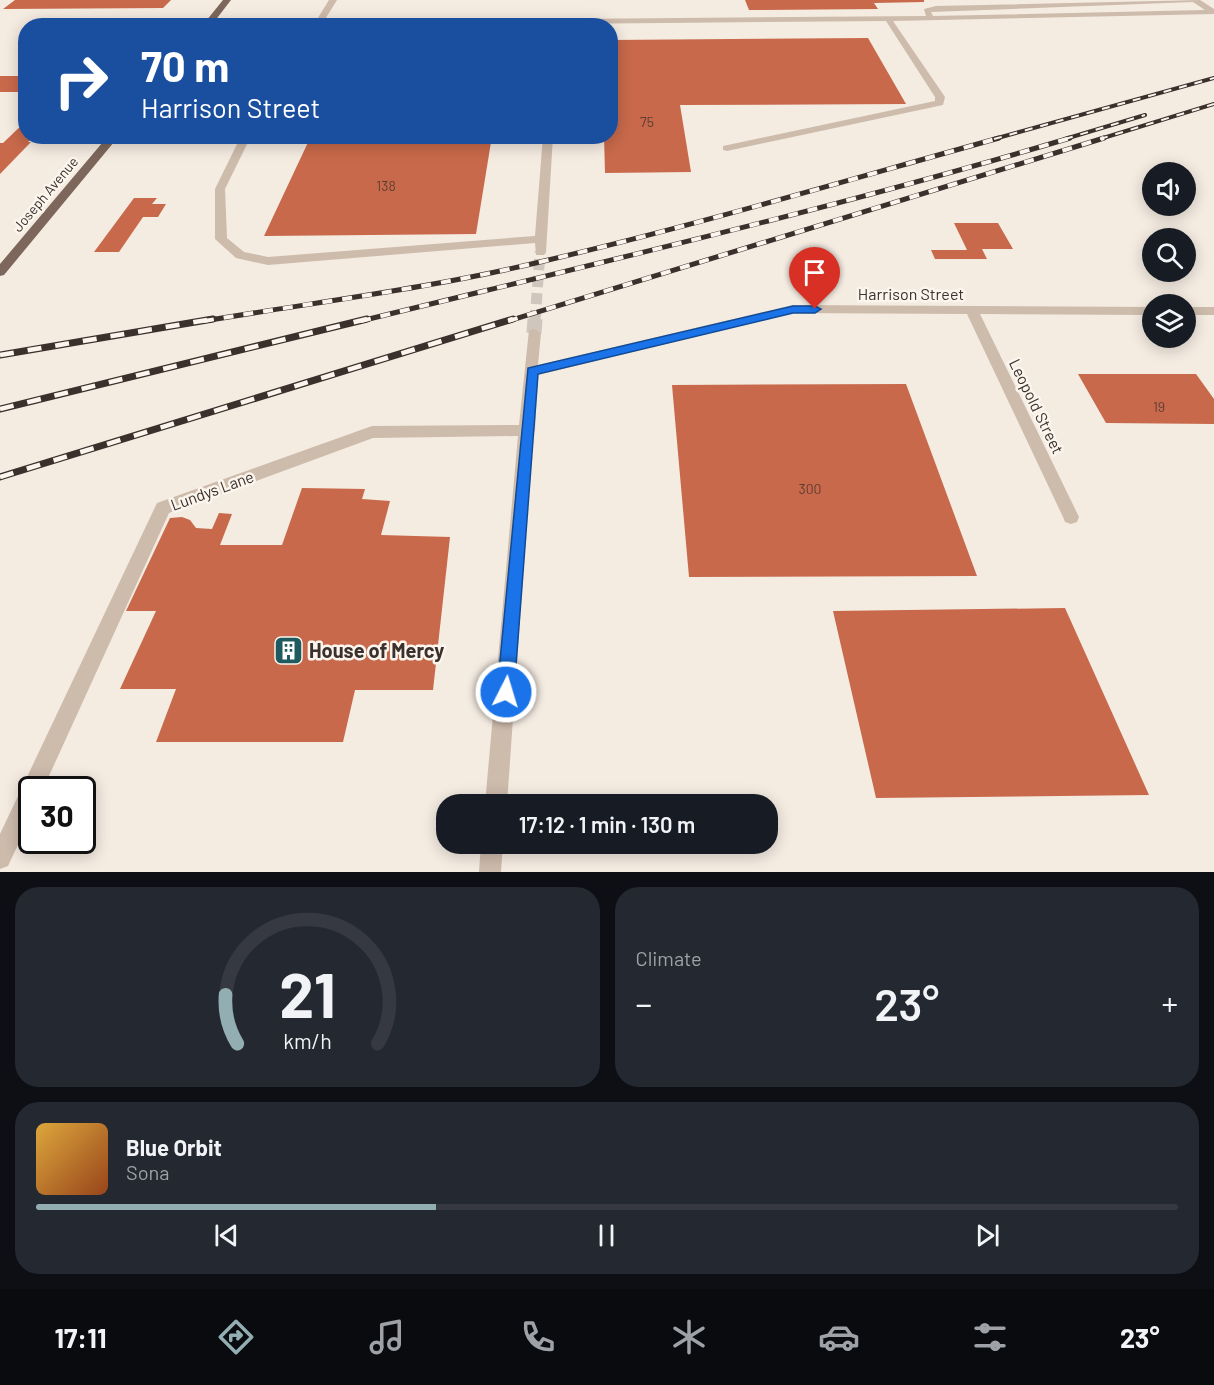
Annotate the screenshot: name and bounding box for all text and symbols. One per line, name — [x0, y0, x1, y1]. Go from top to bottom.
text: 70 m — [141, 40, 229, 90]
icon: right — [42, 42, 120, 120]
text: Harrison Street — [141, 91, 320, 123]
house number: 75 — [640, 113, 654, 130]
street label: Joseph Avenue — [9, 153, 81, 235]
map controls — [1142, 162, 1196, 348]
button: sound — [1142, 162, 1196, 216]
house number: 138 — [376, 177, 396, 194]
button: search — [1142, 228, 1196, 282]
pin — [789, 247, 840, 309]
icon: arrive — [798, 256, 831, 289]
street label: Harrison Street — [858, 284, 964, 303]
button: layers — [1142, 294, 1196, 348]
street label: Leopold Street — [1006, 356, 1068, 456]
house number: 19 — [1153, 398, 1165, 415]
street label: Lundys Lane — [168, 466, 256, 514]
house number: 300 — [798, 480, 822, 497]
building icon: House of Mercy — [272, 634, 304, 666]
place label: House of Mercy — [309, 638, 444, 662]
position arrow — [474, 660, 538, 724]
speed limit sign: 30 — [18, 776, 96, 854]
text: 17:12 · 1 min · 130 m — [519, 811, 695, 837]
text: Climate — [636, 946, 702, 970]
text: 21 — [279, 956, 336, 1030]
text: 23° — [874, 976, 939, 1030]
text: − — [636, 983, 652, 1023]
text: + — [1162, 983, 1178, 1023]
text: km/h — [283, 1028, 332, 1053]
text: Blue Orbit — [126, 1134, 222, 1160]
text: Sona — [126, 1160, 170, 1184]
icon: previous — [210, 1219, 243, 1252]
icon: pause — [590, 1219, 623, 1252]
icon: next — [971, 1219, 1004, 1252]
icon: directions — [215, 1316, 257, 1358]
icon: music — [366, 1316, 408, 1358]
icon: phone — [517, 1316, 559, 1358]
icon: climate — [668, 1316, 710, 1358]
icon: car — [818, 1316, 860, 1358]
icon: filters — [969, 1316, 1011, 1358]
text: 17:11 — [54, 1321, 106, 1353]
text: 23° — [1120, 1321, 1160, 1353]

